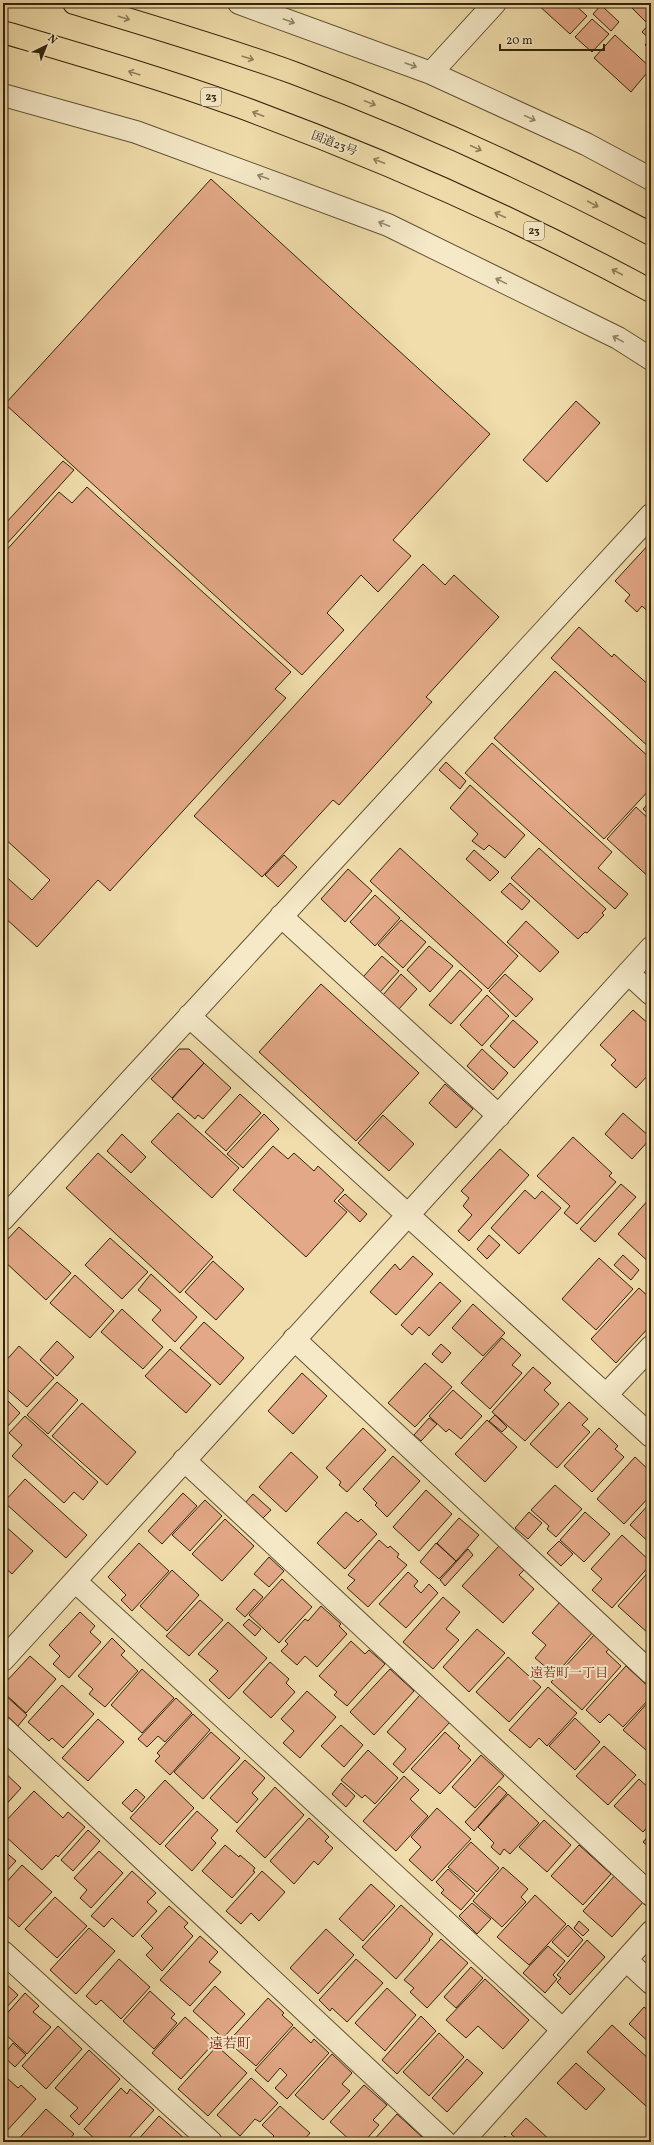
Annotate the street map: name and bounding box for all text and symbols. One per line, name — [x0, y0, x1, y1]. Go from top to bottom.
one-way arrow — [118, 15, 131, 22]
one-way arrow — [282, 18, 295, 25]
north arrow — [26, 26, 66, 66]
scale bar — [500, 26, 604, 52]
text: N — [44, 32, 60, 48]
text: 20 m — [506, 33, 533, 49]
one-way arrow — [241, 55, 254, 62]
one-way arrow — [404, 62, 416, 70]
one-way arrow — [128, 69, 141, 76]
road number: 23 — [201, 88, 221, 106]
one-way arrow — [363, 100, 375, 108]
one-way arrow — [252, 109, 264, 117]
one-way arrow — [523, 115, 535, 122]
street label: 国道23号 — [309, 128, 359, 160]
one-way arrow — [470, 145, 482, 152]
one-way arrow — [373, 157, 385, 165]
one-way arrow — [257, 173, 269, 181]
one-way arrow — [587, 201, 599, 208]
one-way arrow — [494, 211, 506, 218]
one-way arrow — [379, 220, 391, 227]
road number: 23 — [524, 222, 544, 240]
one-way arrow — [611, 268, 623, 276]
one-way arrow — [496, 277, 508, 284]
one-way arrow — [612, 334, 624, 342]
district label: 遠若町一丁目 — [530, 1665, 608, 1683]
district label: 遠若町 — [209, 2035, 251, 2054]

